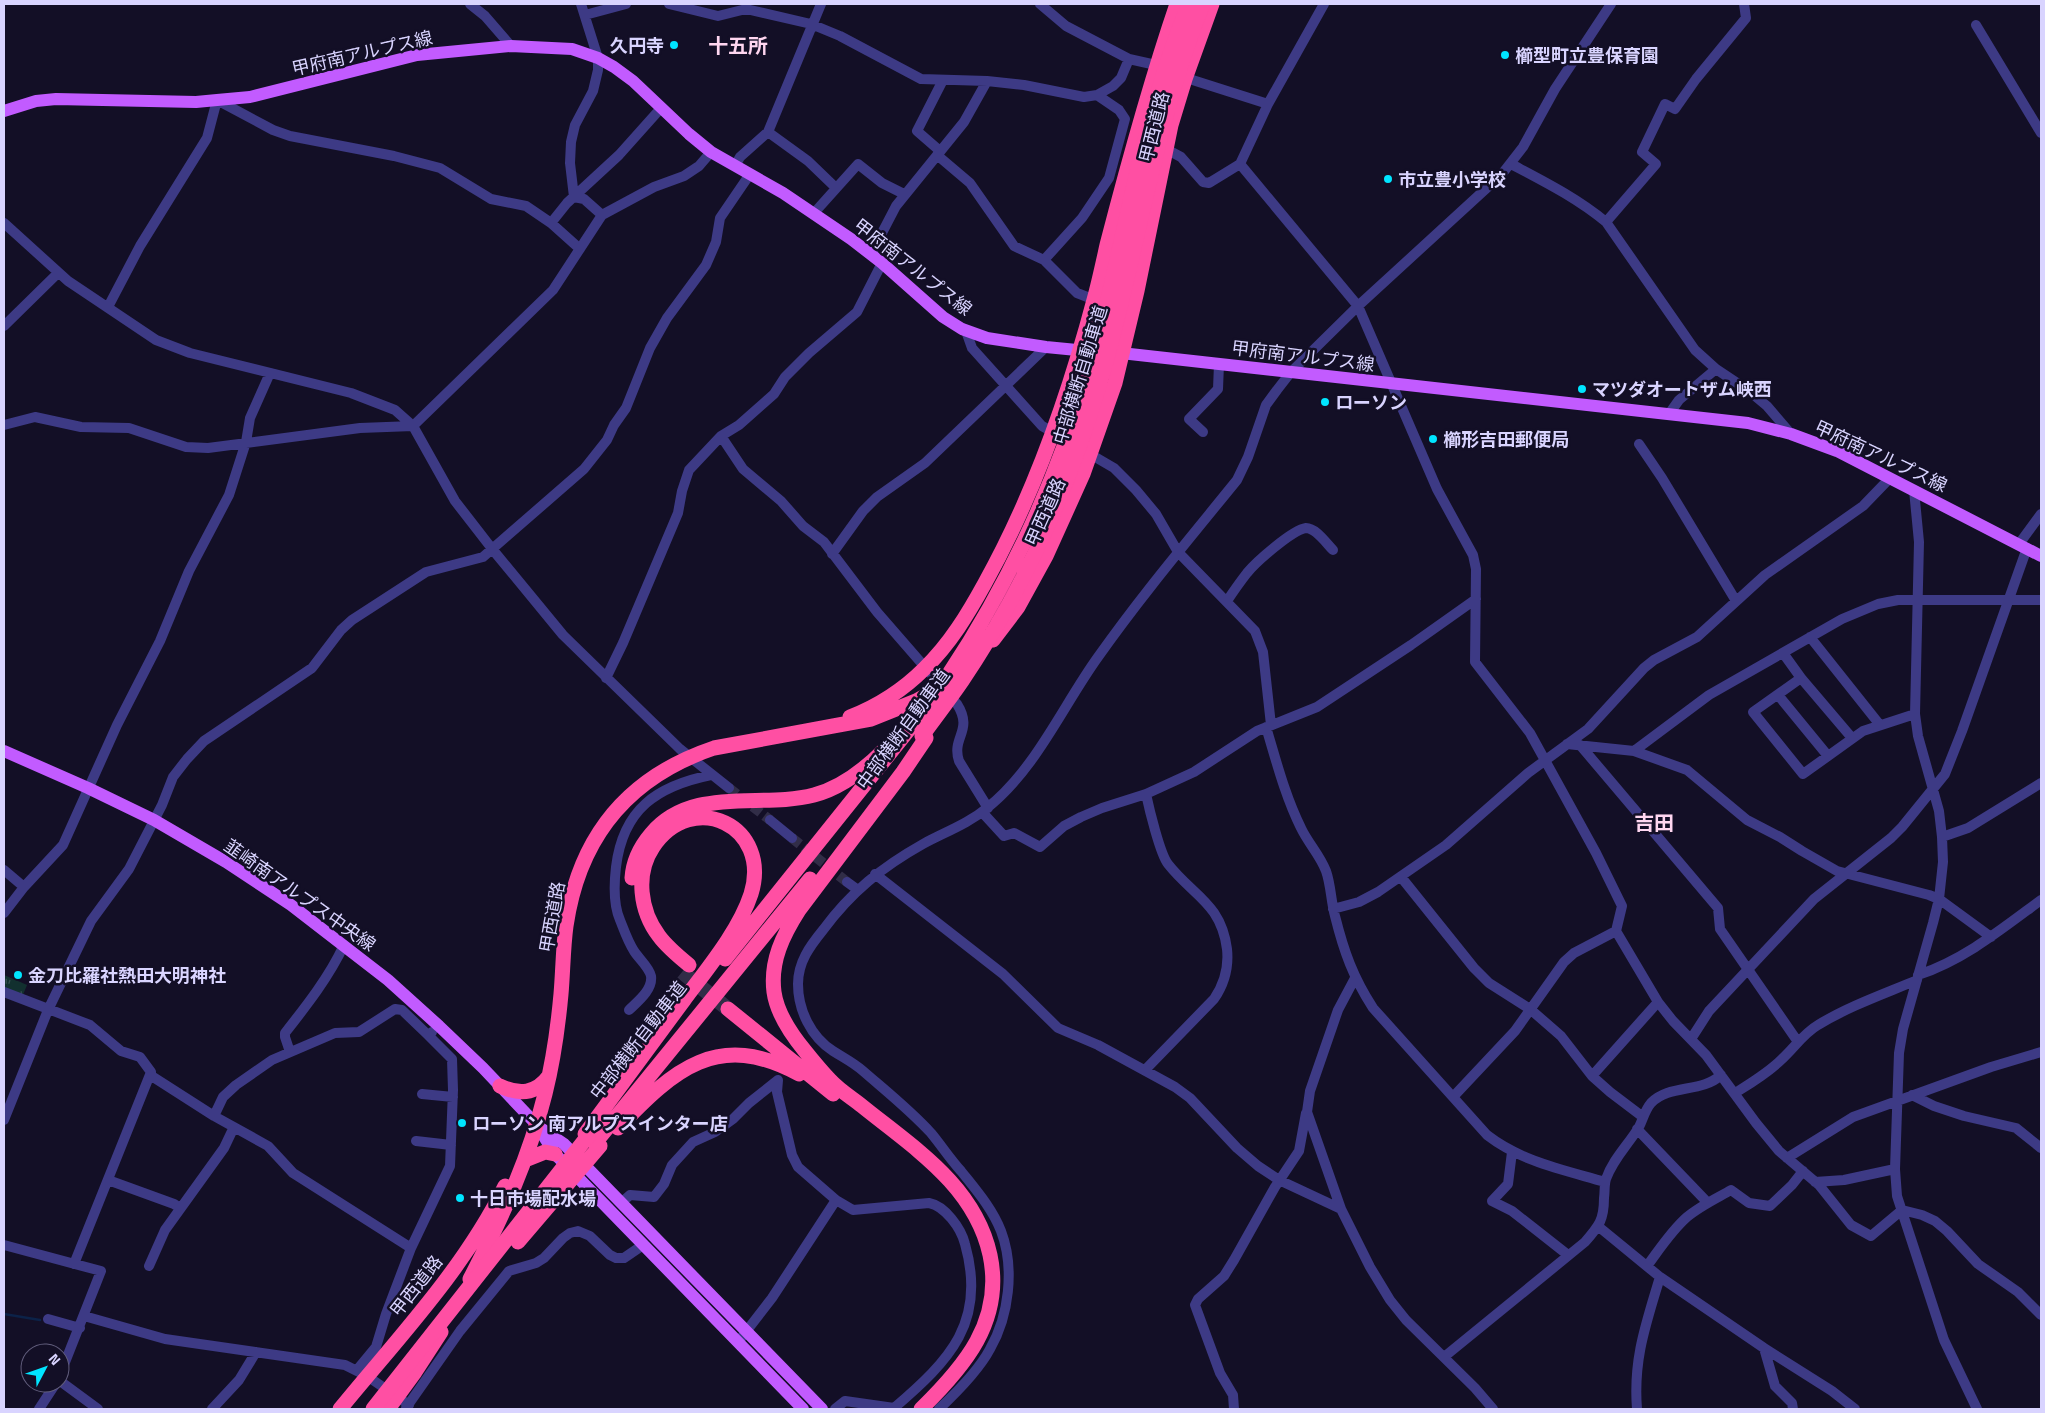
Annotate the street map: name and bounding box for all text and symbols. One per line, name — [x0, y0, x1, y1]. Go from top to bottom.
street label: 甲府南アルプス線 — [289, 24, 435, 82]
district label: 十五所 — [708, 30, 768, 61]
place label: 久円寺 — [610, 32, 664, 59]
marker: 久円寺 — [668, 39, 680, 51]
place label: 櫛型町立豊保育園 — [1515, 42, 1659, 69]
marker: 櫛型町立豊保育園 — [1499, 49, 1511, 61]
street label: 甲西道路 — [1132, 89, 1176, 165]
place label: 市立豊小学校 — [1398, 166, 1506, 193]
marker: 市立豊小学校 — [1382, 173, 1394, 185]
street label: 甲府南アルプス線 — [848, 212, 978, 322]
street label: 中部横断自動車道 — [1046, 302, 1114, 448]
street label: 甲府南アルプス線 — [1230, 334, 1376, 378]
place label: マツダオートザム峡西 — [1592, 376, 1772, 403]
marker: マツダオートザム峡西 — [1576, 383, 1588, 395]
place label: ローソン — [1335, 389, 1407, 416]
marker: ローソン — [1319, 396, 1331, 408]
street label: 甲府南アルプス線 — [1810, 413, 1952, 499]
place label: 櫛形吉田郵便局 — [1443, 426, 1569, 453]
marker: 櫛形吉田郵便局 — [1427, 433, 1439, 445]
street label: 甲西道路 — [1018, 474, 1072, 550]
street label: 中部横断自動車道 — [850, 663, 956, 795]
district label: 吉田 — [1634, 807, 1674, 838]
street label: 韮崎南アルプス中央線 — [219, 832, 381, 958]
street label: 甲西道路 — [532, 879, 572, 955]
place label: 金刀比羅社熱田大明神社 — [28, 962, 226, 989]
marker: 金刀比羅社熱田大明神社 — [12, 969, 24, 981]
street label: 中部横断自動車道 — [583, 975, 693, 1105]
place label: ローソン 南アルプスインター店 — [472, 1110, 728, 1137]
marker: ローソン 南アルプスインター店 — [456, 1117, 468, 1129]
place label: 十日市場配水場 — [470, 1185, 596, 1212]
marker: 十日市場配水場 — [454, 1192, 466, 1204]
street label: 甲西道路 — [383, 1249, 449, 1323]
north arrow — [20, 1343, 70, 1393]
text: N — [44, 1349, 66, 1370]

